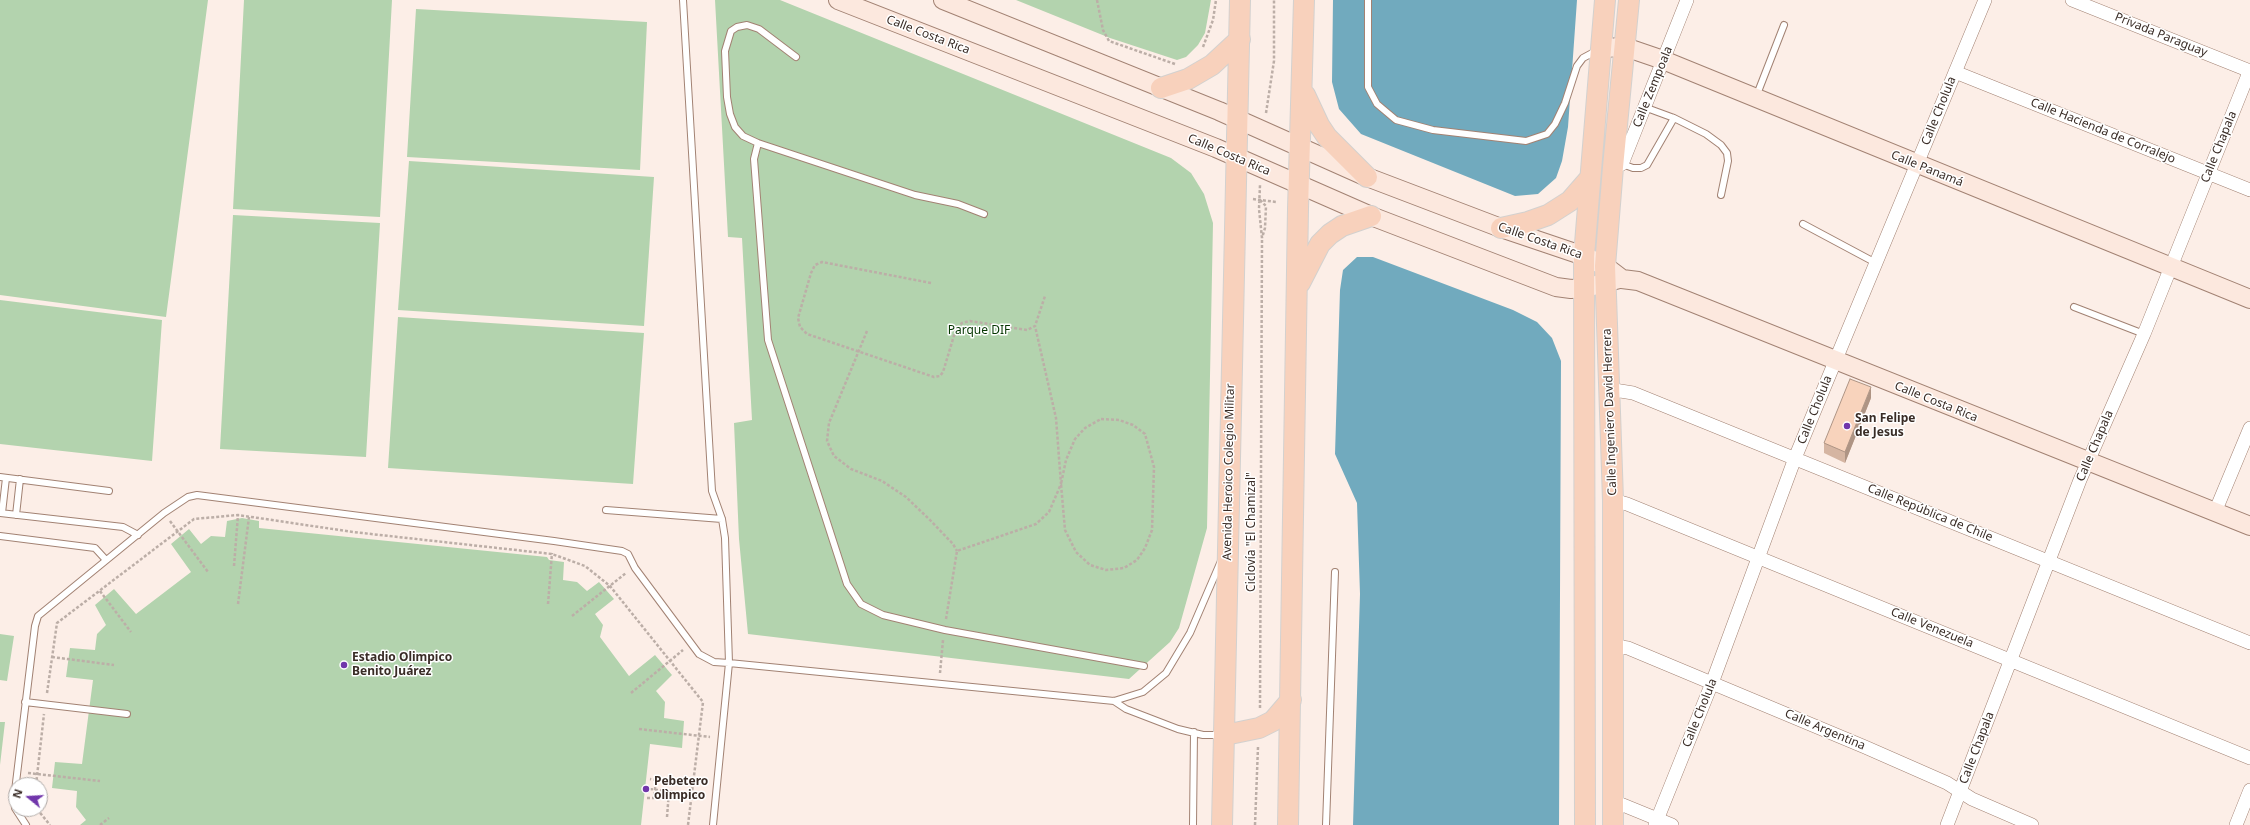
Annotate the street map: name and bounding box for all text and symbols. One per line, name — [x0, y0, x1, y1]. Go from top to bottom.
street label: Privada Paraguay — [2113, 10, 2209, 60]
street label: Calle Costa Rica — [884, 12, 972, 58]
street label: Calle Zempoala — [1630, 44, 1676, 130]
street label: Calle Cholula — [1919, 74, 1959, 148]
street label: Calle Hacienda de Corralejo — [2028, 95, 2178, 167]
street label: Calle Chapala — [2198, 109, 2240, 185]
street label: Calle Costa Rica — [1186, 131, 1272, 179]
street label: Calle Panamá — [1889, 148, 1965, 190]
street label: Calle Costa Rica — [1496, 220, 1584, 262]
park label: Parque DIF — [948, 324, 1010, 338]
street label: Calle Ingeniero David Herrera — [1600, 328, 1620, 496]
street label: Calle Cholula — [1795, 373, 1835, 447]
street label: Calle Costa Rica — [1892, 379, 1980, 425]
street label: Avenida Heroico Colegio Militar — [1220, 383, 1238, 561]
street label: Calle Chapala — [2074, 408, 2116, 484]
place label: San Felipe de Jesus — [1855, 412, 1915, 440]
marker: San Felipe de Jesus — [1842, 421, 1852, 431]
street label: Ciclovía "El Chamizal" — [1245, 472, 1259, 592]
street label: Calle República de Chile — [1865, 481, 1995, 545]
street label: Calle Venezuela — [1889, 605, 1975, 651]
place label: Estadio Olimpico Benito Juárez — [352, 651, 452, 679]
marker: Estadio Olimpico Benito Juárez — [339, 660, 349, 670]
street label: Calle Cholula — [1680, 676, 1720, 750]
street label: Calle Argentina — [1783, 707, 1867, 753]
street label: Calle Chapala — [1957, 710, 1997, 786]
place label: Pebetero olìmpico — [654, 775, 708, 803]
north arrow — [8, 777, 48, 817]
marker: Pebetero olìmpico — [641, 784, 651, 794]
text: N — [9, 787, 26, 800]

